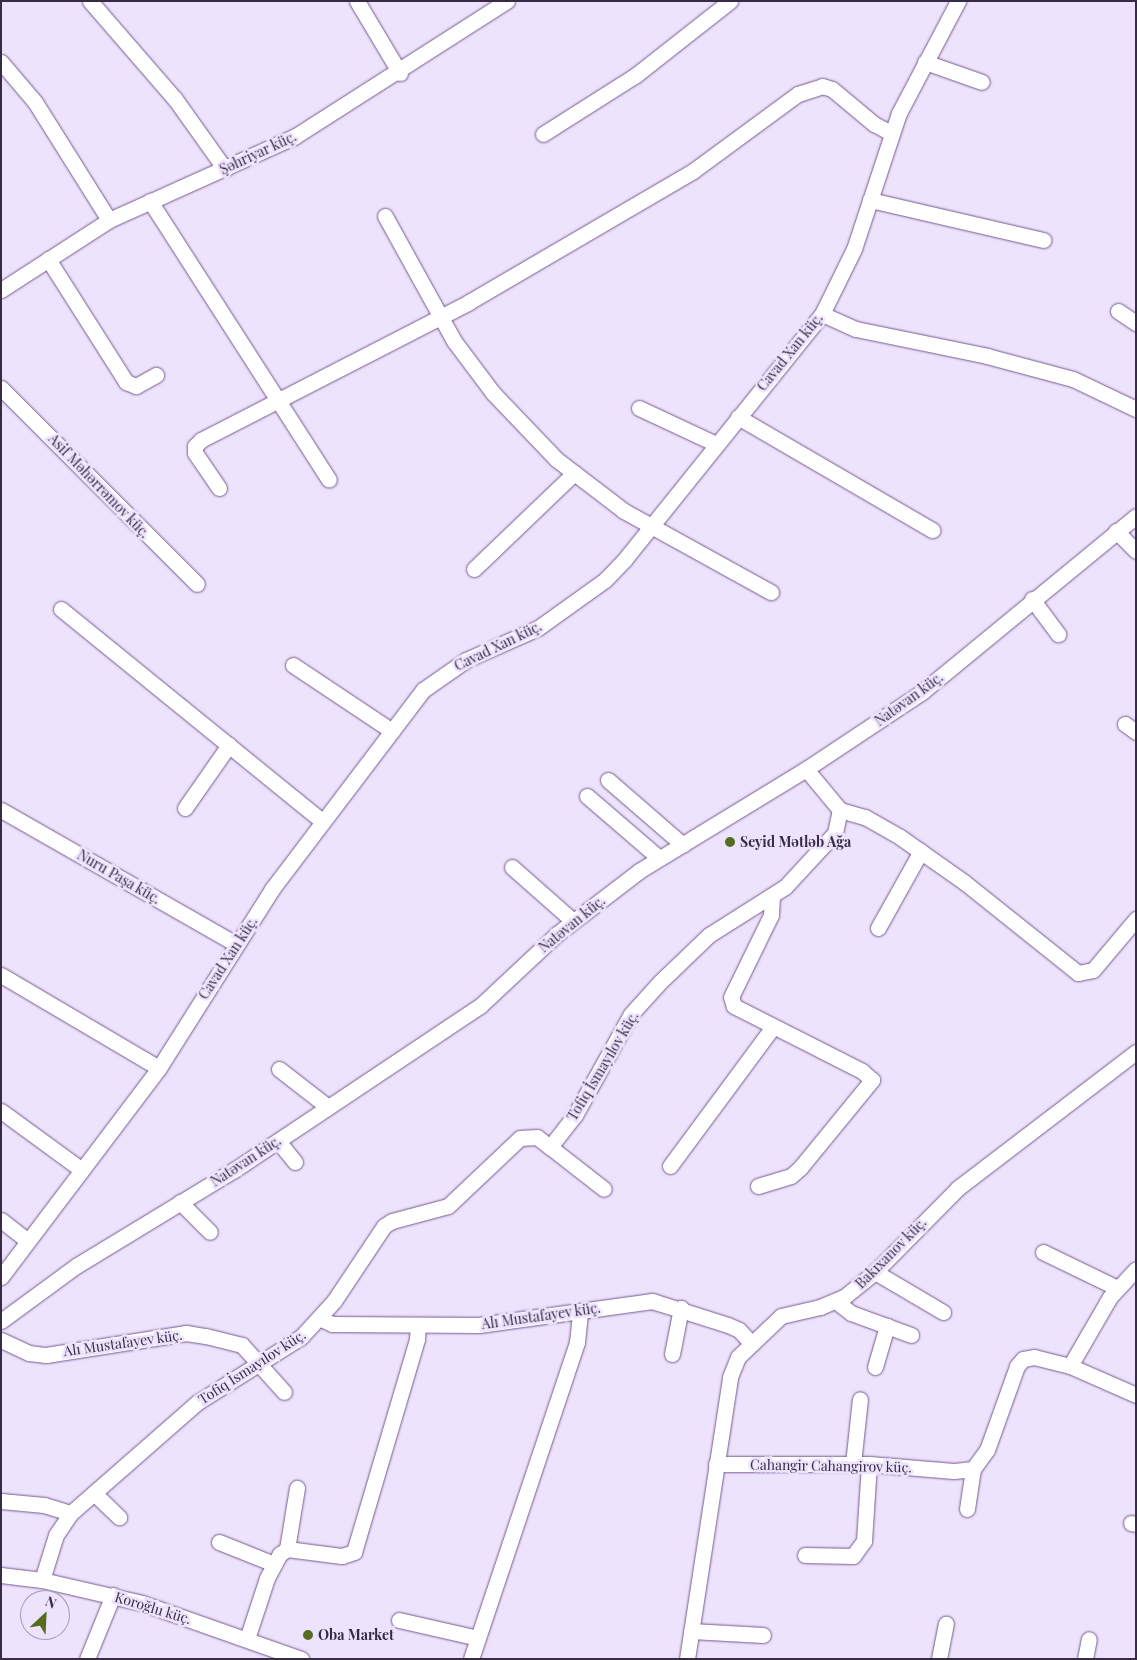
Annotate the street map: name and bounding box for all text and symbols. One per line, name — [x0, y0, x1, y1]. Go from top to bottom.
street label: Şəhriyar küç. — [217, 128, 299, 178]
street label: Cavad Xan küç. — [753, 310, 827, 394]
street label: Asif Məhərrəmov küç. — [45, 430, 153, 542]
street label: Cavad Xan küç. — [451, 617, 545, 675]
street label: Natəvan küç. — [871, 668, 947, 730]
place label: Seyid Mətləb Ağa — [740, 834, 852, 850]
marker: Seyid Mətləb Ağa — [724, 836, 736, 848]
street label: Nuru Paşa küç. — [74, 846, 164, 908]
street label: Natəvan küç. — [535, 892, 609, 956]
street label: Cavad Xan küç. — [195, 913, 261, 1003]
street label: Tofiq İsmayılov küç. — [564, 1008, 642, 1124]
street label: Natəvan küç. — [208, 1132, 284, 1190]
street label: Bakıxanov küç. — [852, 1214, 930, 1292]
street label: Alı Mustafayev küç. — [480, 1299, 602, 1333]
street label: Alı Mustafayev küç. — [62, 1326, 184, 1360]
street label: Tofiq İsmayılov küç. — [195, 1326, 309, 1408]
street label: Cahangir Cahangirov küç. — [749, 1456, 913, 1476]
street label: Koroğlu küç. — [112, 1588, 194, 1628]
north arrow — [20, 1590, 70, 1640]
text: N — [43, 1591, 60, 1613]
place label: Oba Market — [318, 1627, 394, 1643]
marker: Oba Market — [302, 1629, 314, 1641]

